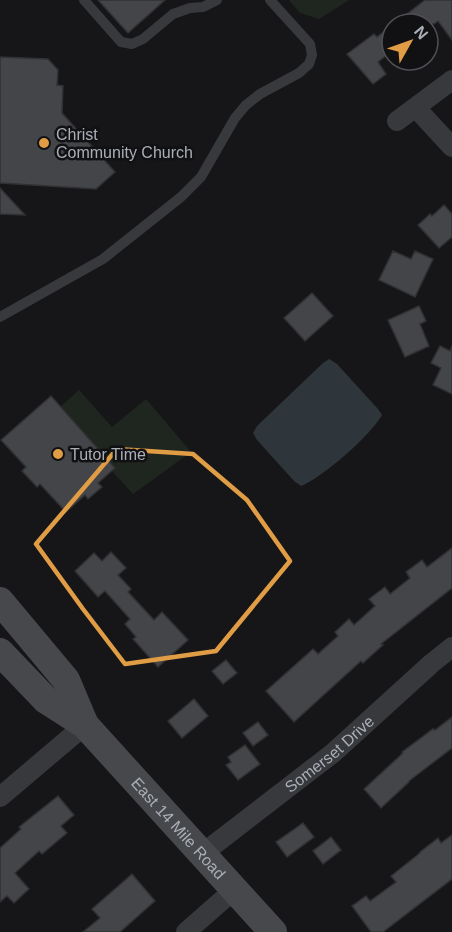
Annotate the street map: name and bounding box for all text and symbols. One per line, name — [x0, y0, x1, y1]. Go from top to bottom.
north arrow — [380, 12, 440, 72]
text: N — [411, 23, 431, 43]
place label: Christ Community Church — [56, 126, 193, 161]
marker: Christ Community Church — [37, 136, 51, 150]
place label: Tutor Time — [70, 446, 146, 463]
marker: Tutor Time — [51, 447, 65, 461]
street label: Somerset Drive — [281, 712, 377, 795]
street label: East 14 Mile Road — [128, 774, 229, 882]

